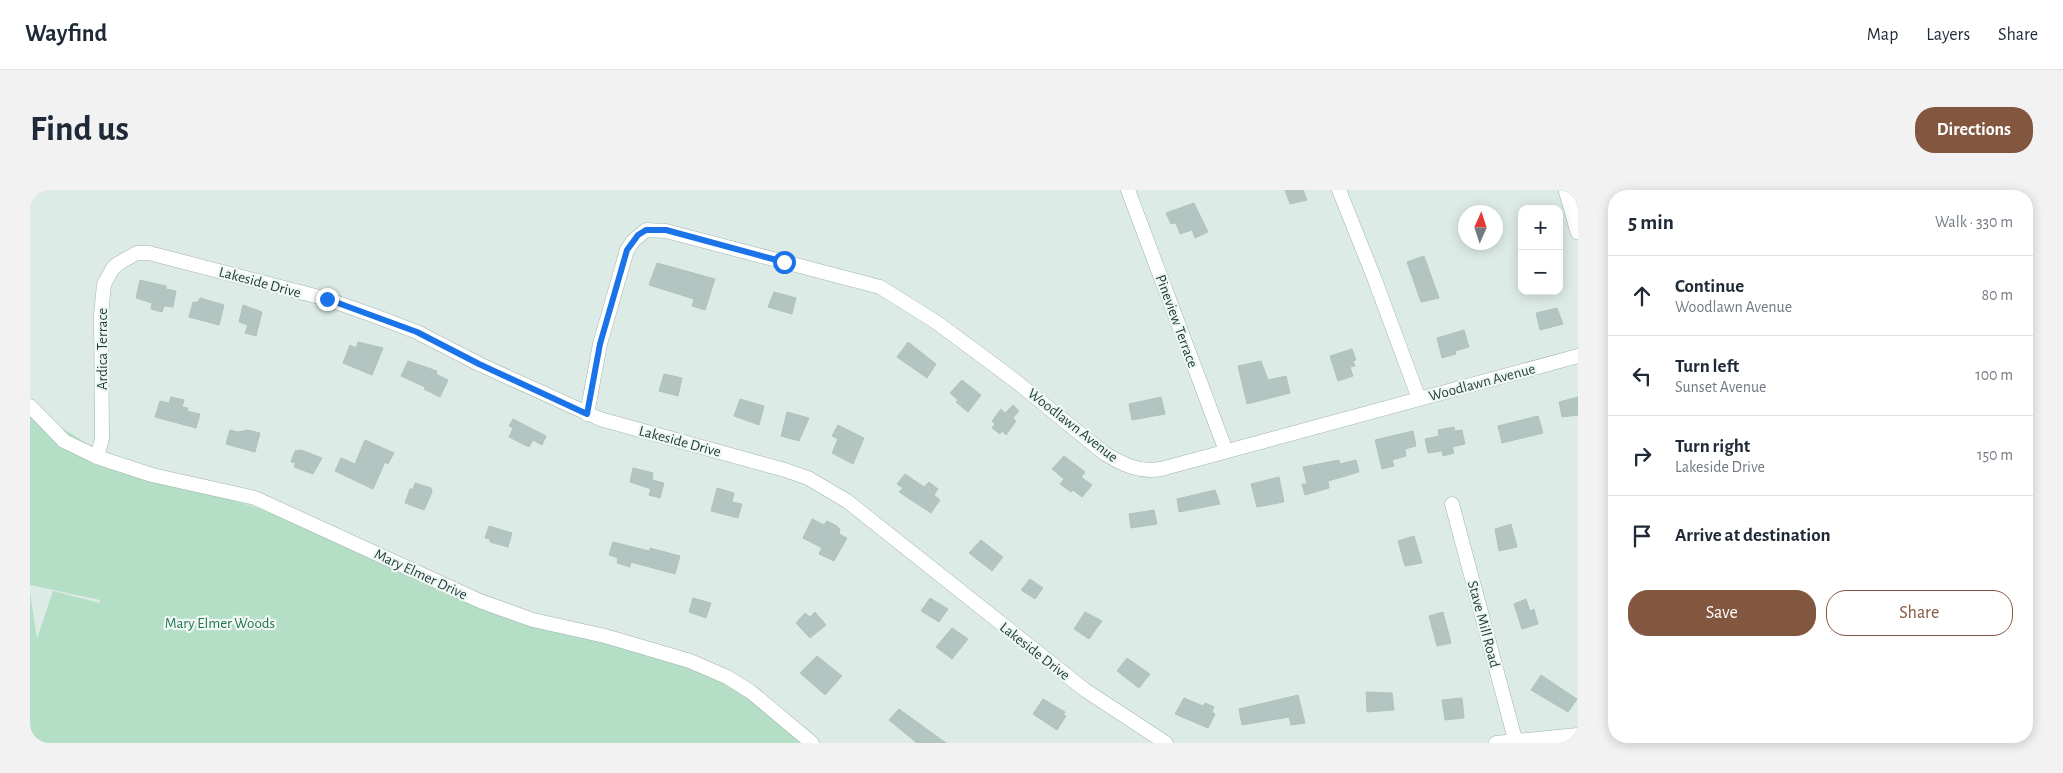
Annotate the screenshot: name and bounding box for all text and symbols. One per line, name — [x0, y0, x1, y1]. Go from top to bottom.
text: Wayfind — [25, 22, 107, 46]
text: Map — [1867, 26, 1898, 44]
text: Layers — [1926, 26, 1970, 44]
text: Share — [1998, 26, 2038, 44]
button: Directions — [1915, 107, 2033, 153]
text: Find us — [30, 112, 129, 147]
north arrow — [1458, 205, 1503, 250]
map controls — [1518, 205, 1563, 295]
button: + — [1518, 205, 1563, 250]
text: 5 min — [1628, 212, 1674, 233]
text: Walk · 330 m — [1935, 214, 2013, 230]
button: − — [1518, 250, 1563, 295]
route start — [773, 251, 796, 274]
street label: Lakeside Drive — [217, 264, 303, 301]
street label: Pineview Terrace — [1153, 273, 1200, 370]
text: Continue — [1675, 277, 1744, 296]
icon: ahead — [1628, 282, 1656, 310]
text: 80 m — [1982, 287, 2013, 303]
route end — [316, 288, 339, 311]
text: Woodlawn Avenue — [1675, 299, 1792, 315]
street label: Ardica Terrace — [95, 308, 110, 390]
text: Turn left — [1675, 357, 1739, 376]
street label: Woodlawn Avenue — [1427, 361, 1537, 404]
icon: left — [1628, 362, 1656, 390]
text: 100 m — [1975, 367, 2013, 383]
text: Sunset Avenue — [1675, 379, 1767, 395]
street label: Woodlawn Avenue — [1025, 386, 1121, 465]
street label: Lakeside Drive — [637, 423, 723, 460]
text: Turn right — [1675, 437, 1750, 456]
icon: right — [1628, 442, 1656, 470]
text: 150 m — [1977, 447, 2013, 463]
text: Lakeside Drive — [1675, 459, 1765, 475]
icon: arrive — [1628, 522, 1656, 550]
text: Arrive at destination — [1675, 526, 1831, 545]
street label: Mary Elmer Drive — [372, 546, 470, 603]
street label: Stave Mill Road — [1465, 579, 1502, 669]
button: Save — [1628, 590, 1816, 636]
button: Share — [1826, 590, 2013, 636]
park label: Mary Elmer Woods — [165, 616, 275, 631]
street label: Lakeside Drive — [997, 620, 1073, 683]

